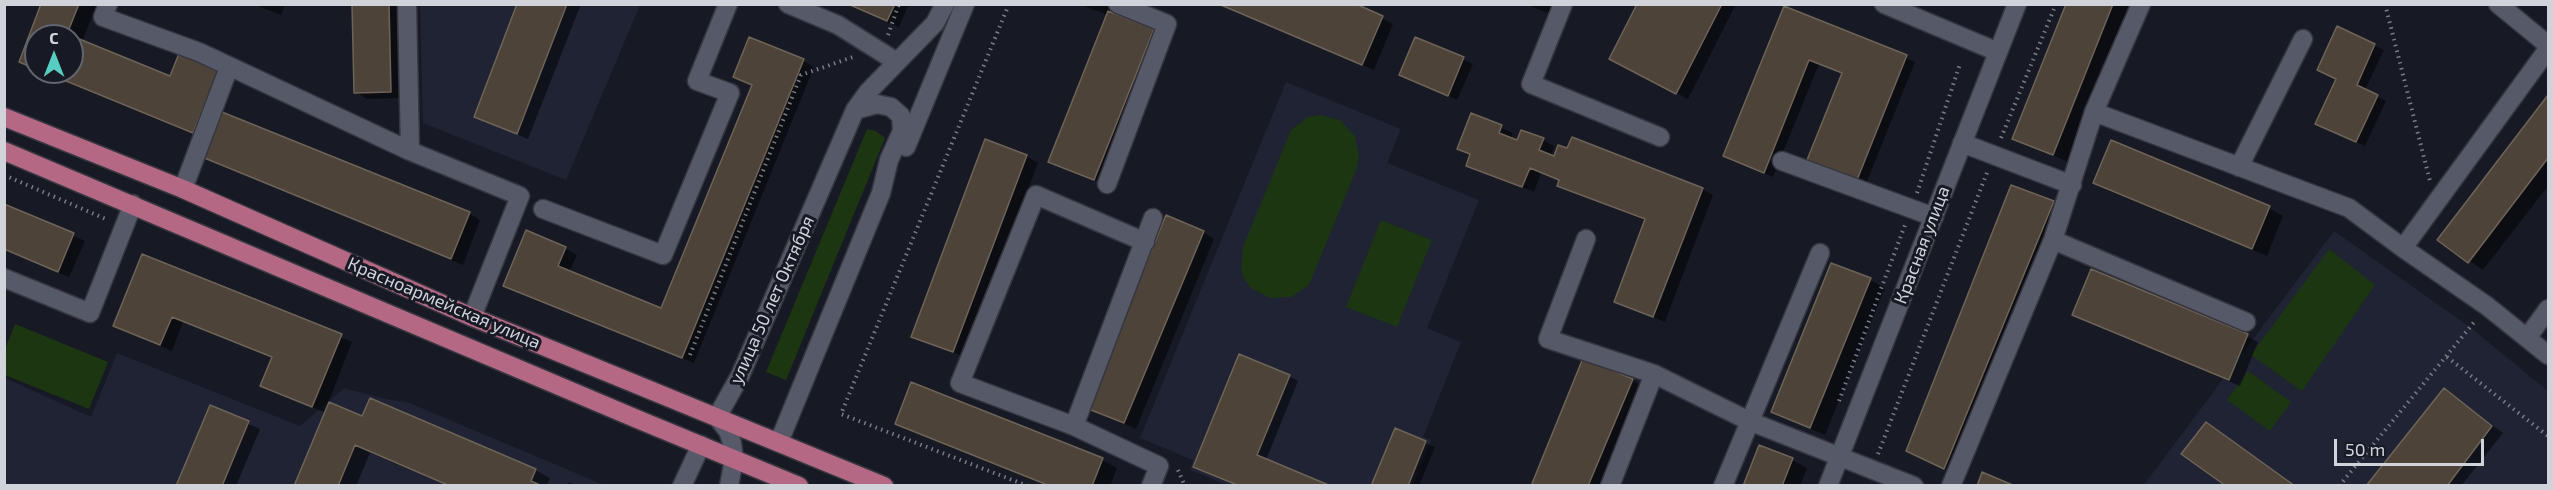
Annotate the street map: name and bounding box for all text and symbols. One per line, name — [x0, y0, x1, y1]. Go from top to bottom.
north arrow — [24, 24, 84, 84]
text: С — [49, 28, 59, 47]
street label: Красная улица — [1890, 183, 1954, 307]
street label: улица 50 лет Октября — [725, 212, 819, 388]
street label: Красноармейская улица — [344, 253, 544, 353]
scale bar — [2337, 427, 2487, 465]
text: 50 m — [2345, 438, 2385, 460]

